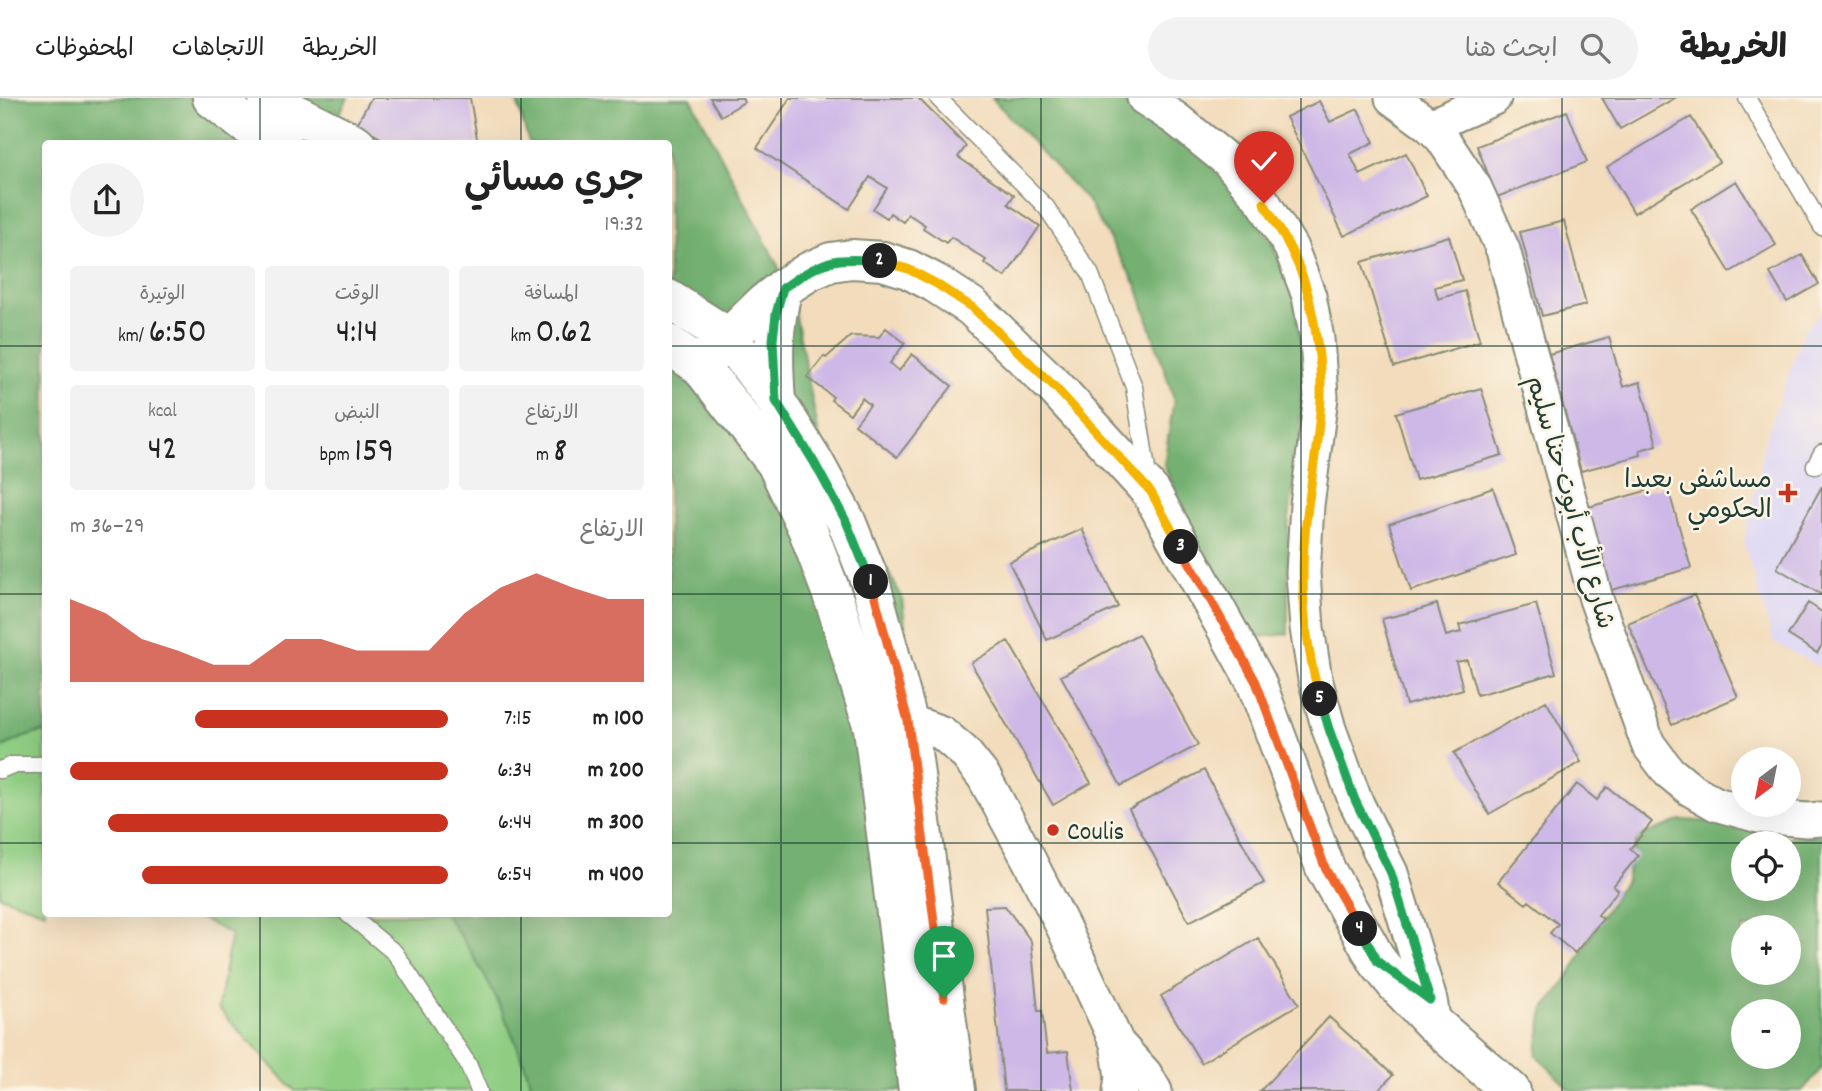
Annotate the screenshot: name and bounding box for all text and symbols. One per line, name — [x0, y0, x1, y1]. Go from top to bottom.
search box — [1148, 17, 1638, 80]
text: الخريطة — [1680, 27, 1787, 74]
icon: search — [1576, 29, 1614, 67]
text: ابحث هنا — [1465, 32, 1558, 69]
text: المحفوظات — [35, 33, 134, 67]
text: الاتجاهات — [172, 33, 265, 67]
text: الخريطة — [303, 33, 377, 67]
pin — [1234, 131, 1294, 203]
icon: check — [1245, 142, 1283, 180]
text: جري مسائي — [464, 155, 644, 210]
button: share — [70, 163, 144, 237]
text: 19:32 — [604, 209, 644, 242]
pin: 2 — [862, 244, 898, 278]
text: 2 — [875, 247, 884, 274]
text: الوتيرة — [139, 282, 185, 309]
text: الوقت — [335, 282, 379, 309]
text: المسافة — [525, 282, 579, 309]
text: 6:50 — [149, 309, 207, 359]
text: 4:14 — [336, 309, 378, 359]
text: 0.62 — [536, 309, 593, 359]
text: /km — [118, 324, 149, 351]
text: km — [510, 324, 536, 351]
street label: شارع الأب أبوت حنا سليم — [1515, 371, 1625, 634]
text: kcal — [148, 399, 177, 426]
text: النبض — [334, 401, 380, 428]
text: الارتفاع — [525, 401, 578, 428]
text: 42 — [147, 426, 177, 476]
text: 159 — [354, 428, 394, 478]
text: 8 — [553, 428, 567, 478]
text: bpm — [320, 443, 354, 470]
text: m — [536, 443, 553, 470]
place label: مساشفى بعبدا الحكومي — [1624, 463, 1772, 531]
marker: مساشفى بعبدا الحكومي — [1778, 483, 1798, 503]
text: 29–36 m — [70, 511, 145, 544]
text: الارتفاع — [580, 515, 644, 548]
pin: 3 — [1164, 530, 1198, 564]
text: 3 — [1176, 533, 1185, 560]
pin: 1 — [854, 564, 888, 600]
text: 1 — [868, 568, 873, 595]
pin: 5 — [1302, 682, 1338, 716]
text: 5 — [1315, 685, 1324, 712]
text: 7:15 — [504, 703, 532, 736]
text: 100 m — [593, 703, 644, 736]
north arrow — [1731, 747, 1801, 817]
map controls — [1731, 747, 1801, 1069]
text: 6:34 — [497, 755, 532, 788]
text: 200 m — [588, 755, 644, 788]
text: 6:44 — [498, 807, 532, 840]
text: 300 m — [588, 807, 644, 840]
place label: Coulis — [1067, 815, 1125, 852]
marker: Coulis — [1045, 822, 1061, 838]
button: locate — [1731, 831, 1801, 901]
text: 6:54 — [497, 859, 532, 892]
text: 400 m — [588, 859, 644, 892]
pin: 4 — [1342, 912, 1378, 946]
text: 4 — [1356, 915, 1363, 942]
button: + — [1731, 915, 1801, 985]
pin — [914, 926, 974, 998]
icon: arrive — [925, 937, 963, 975]
button: − — [1731, 999, 1801, 1069]

